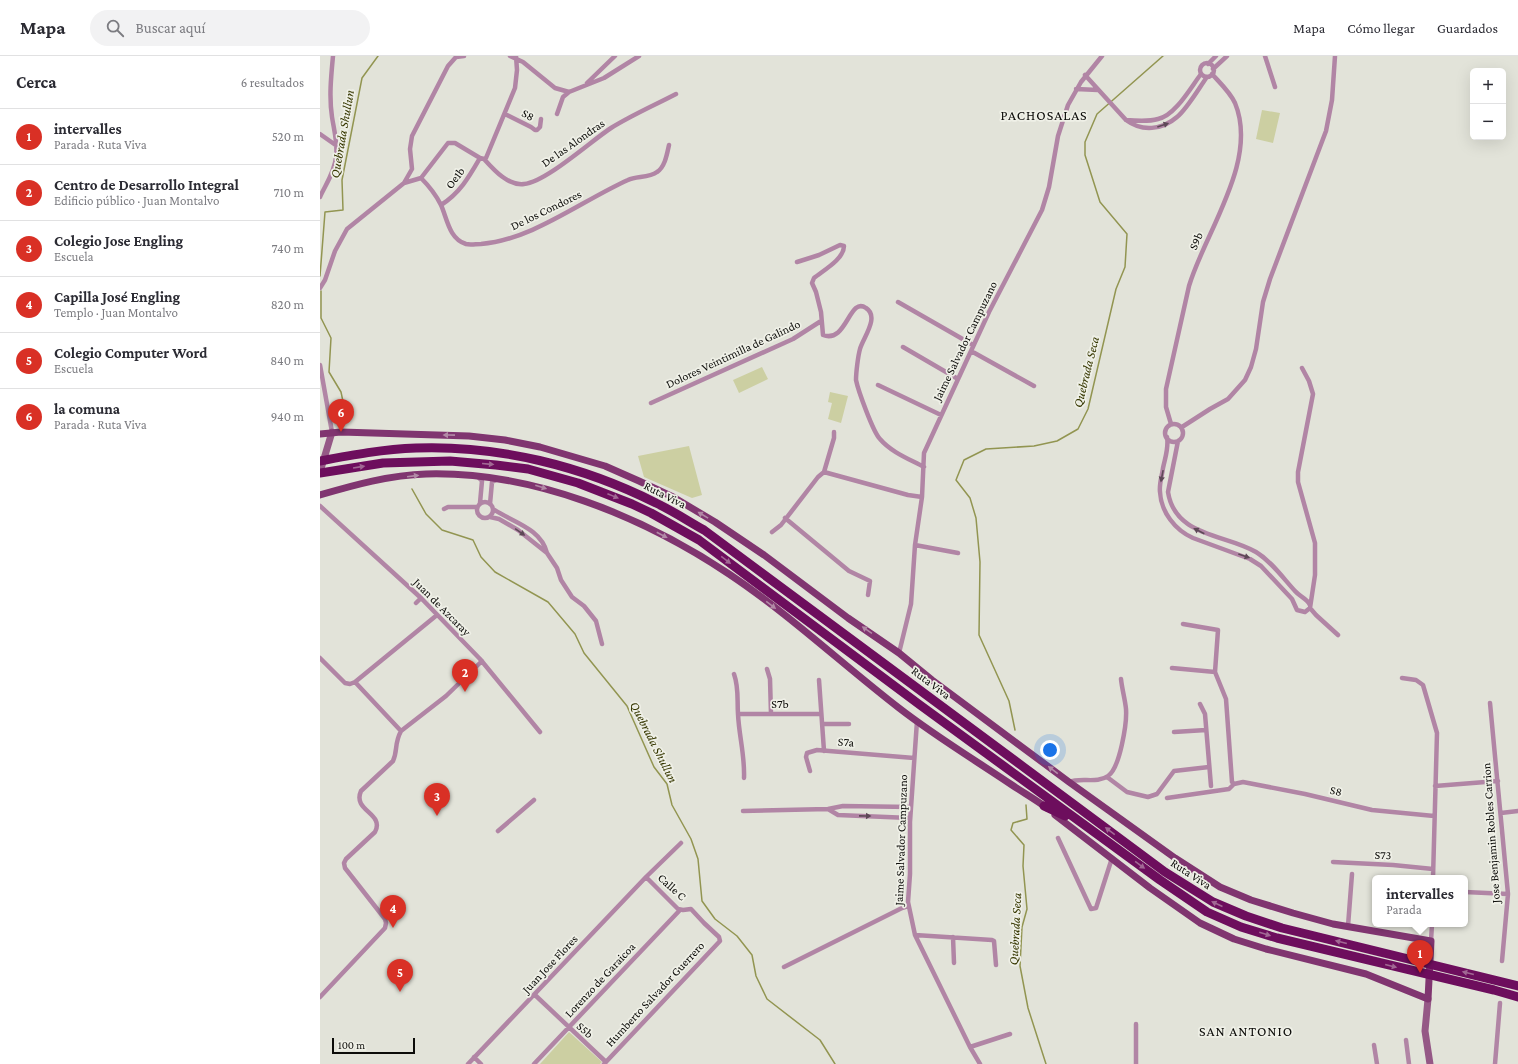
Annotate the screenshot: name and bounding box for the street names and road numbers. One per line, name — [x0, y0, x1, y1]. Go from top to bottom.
street label: S8 — [519, 106, 537, 124]
street label: De las Alondras — [539, 116, 608, 170]
street label: Oe1b — [442, 164, 468, 192]
street label: De los Condores — [508, 187, 584, 233]
street label: S9b — [1186, 230, 1206, 252]
street label: Jaime Salvador Campuzano — [929, 279, 1000, 404]
street label: Dolores Veintimilla de Galindo — [664, 317, 802, 391]
street label: Ruta Viva — [642, 478, 689, 512]
street label: Juan de Azcaray — [410, 575, 474, 639]
street label: Ruta Viva — [909, 664, 954, 703]
street label: S7b — [771, 697, 789, 711]
street label: S7a — [837, 734, 855, 750]
street label: Jose Benjamin Robles Carrion — [1479, 762, 1503, 905]
street label: Jaime Salvador Campuzano — [892, 774, 910, 907]
street label: S8 — [1329, 783, 1343, 799]
street label: S73 — [1374, 848, 1392, 862]
street label: Ruta Viva — [1168, 856, 1214, 892]
street label: Calle C — [655, 871, 689, 903]
street label: Juan Jose Flores — [519, 932, 581, 997]
street label: Lorenzo de Garaicoa — [562, 939, 639, 1020]
street label: Humberto Salvador Guerrero — [603, 939, 707, 1049]
street label: S5b — [574, 1019, 596, 1041]

